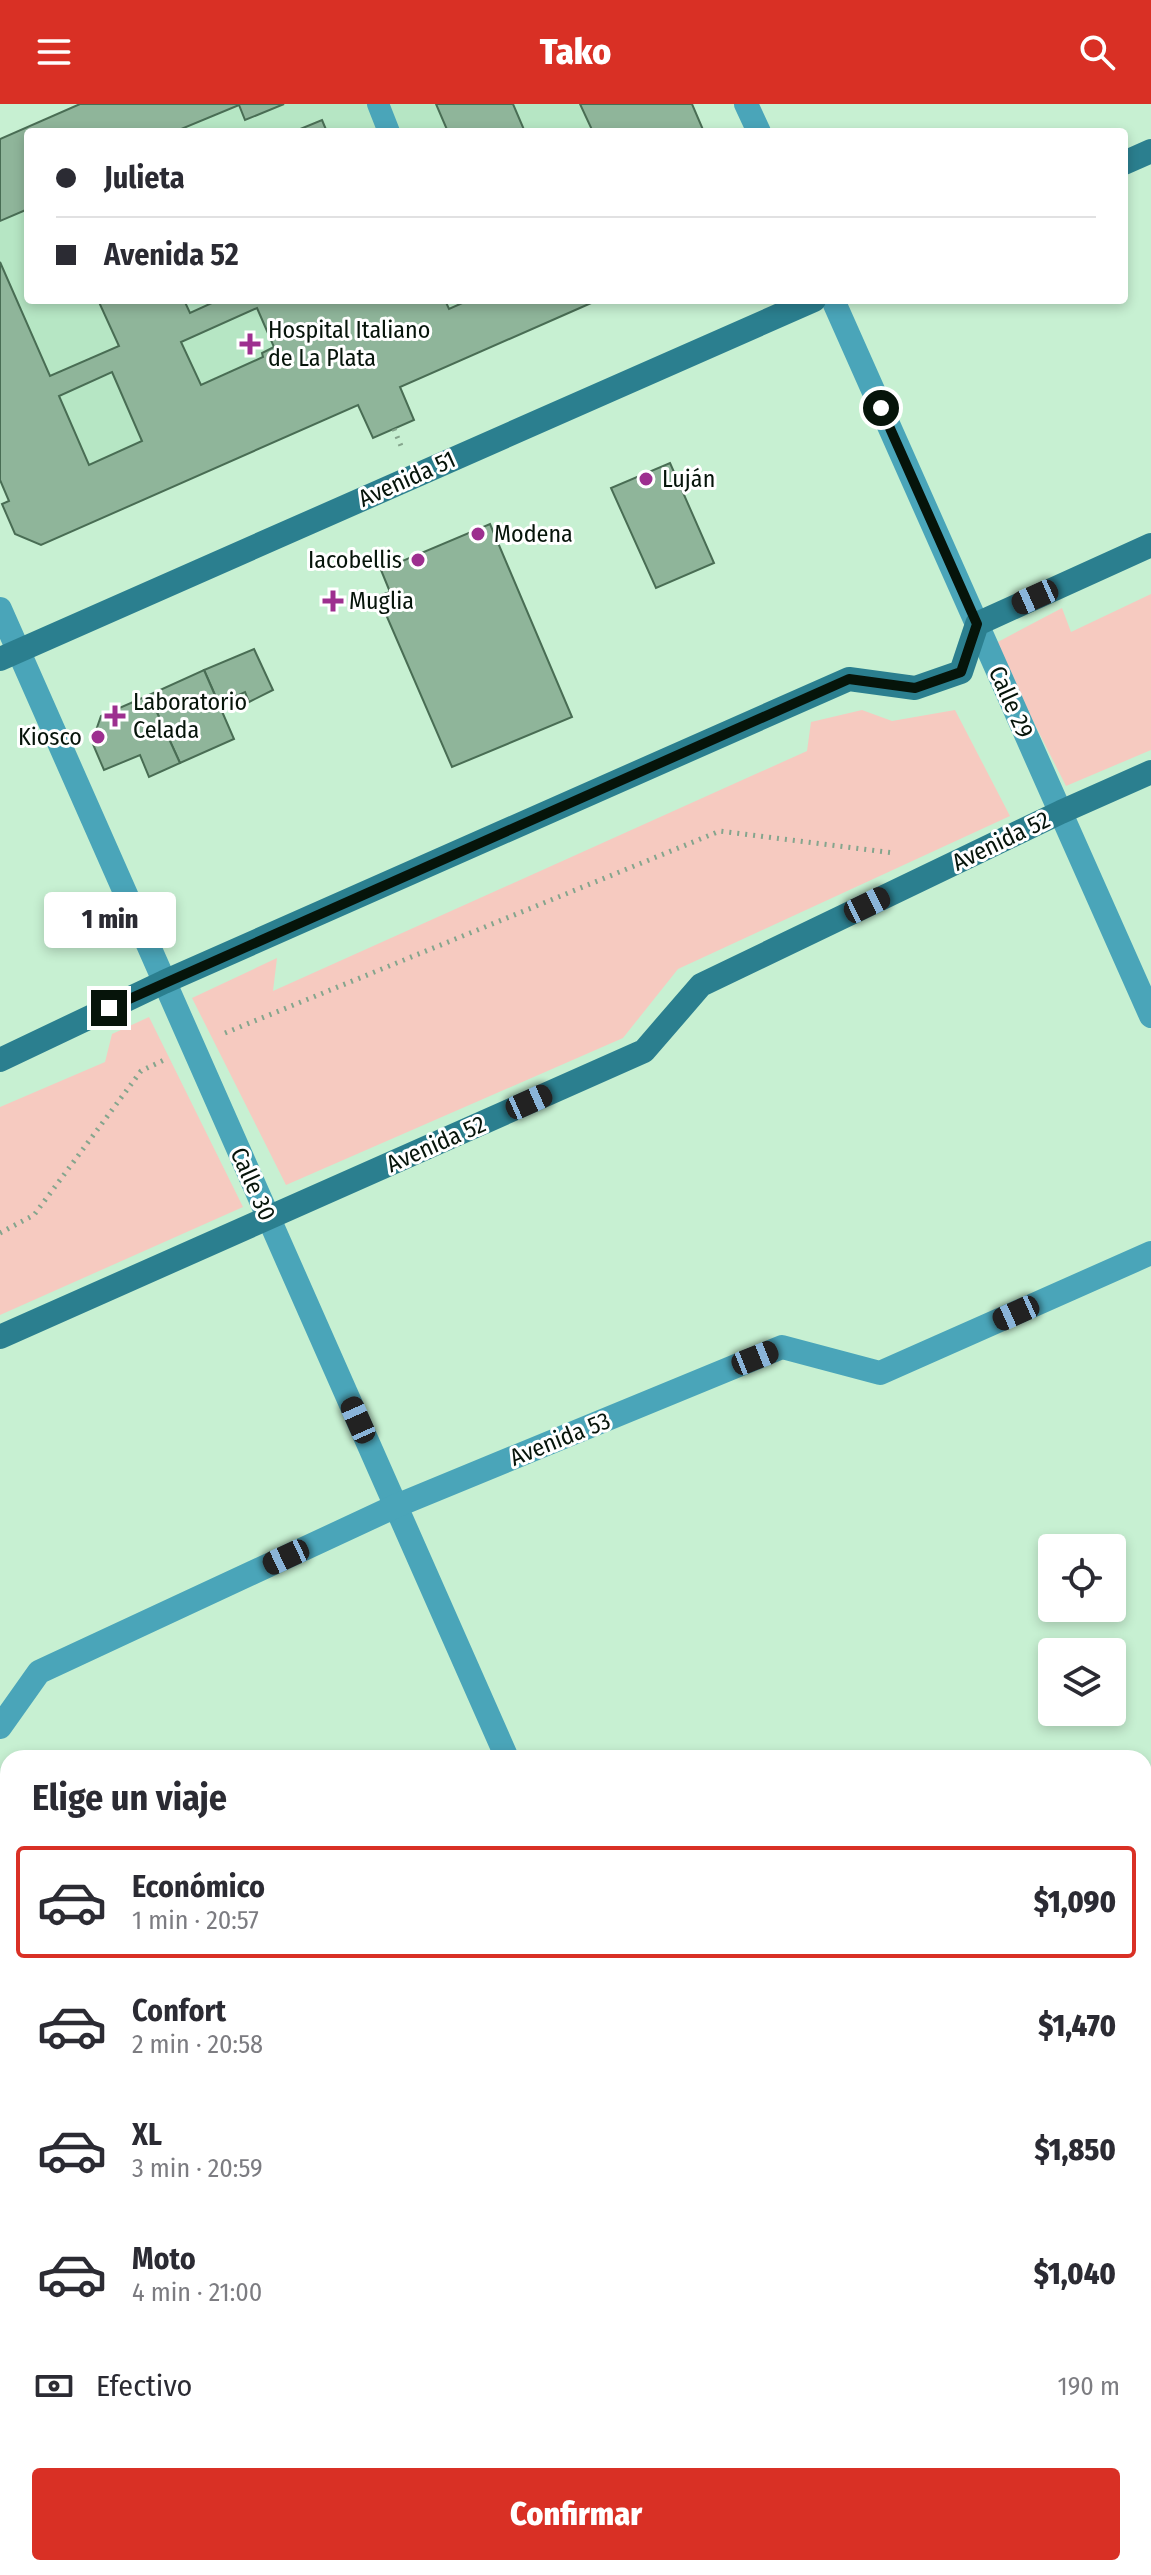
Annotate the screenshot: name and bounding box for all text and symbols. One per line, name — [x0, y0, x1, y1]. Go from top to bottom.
icon: menu — [32, 30, 76, 74]
text: Tako — [540, 30, 611, 74]
icon: search — [1075, 30, 1119, 74]
text: Julieta — [104, 160, 185, 196]
text: Avenida 52 — [104, 237, 239, 273]
place label: Hospital Italiano de La Plata — [268, 316, 430, 372]
marker: Hospital Italiano de La Plata — [239, 333, 261, 355]
route start — [863, 390, 899, 426]
street label: Avenida 51 — [354, 445, 460, 513]
place label: Luján — [662, 465, 715, 493]
marker: Luján — [637, 470, 655, 488]
place label: Modena — [494, 520, 573, 548]
marker: Modena — [469, 525, 487, 543]
place label: Iacobellis — [308, 546, 402, 574]
marker: Iacobellis — [409, 551, 427, 569]
car — [1008, 576, 1062, 618]
place label: Muglia — [349, 587, 414, 615]
marker: Muglia — [324, 592, 342, 610]
street label: Calle 29 — [983, 662, 1039, 742]
place label: Laboratorio Celada — [133, 688, 247, 744]
marker: Laboratorio Celada — [104, 705, 126, 727]
place label: Kiosco — [18, 723, 82, 751]
marker: Kiosco — [89, 728, 107, 746]
street label: Avenida 52 — [948, 805, 1054, 877]
car — [840, 884, 894, 926]
callout: 1 min — [43, 892, 175, 948]
text: 1 min — [82, 904, 138, 935]
route end — [91, 990, 127, 1026]
car — [502, 1081, 556, 1123]
street label: Avenida 52 — [382, 1110, 490, 1178]
street label: Calle 30 — [225, 1143, 281, 1225]
car — [989, 1292, 1043, 1334]
car — [728, 1338, 782, 1378]
car — [337, 1393, 379, 1447]
street label: Avenida 53 — [506, 1406, 614, 1472]
map controls — [1038, 1534, 1126, 1726]
button: locate — [1038, 1534, 1126, 1622]
car — [259, 1536, 313, 1578]
button: layers — [1038, 1638, 1126, 1726]
text: Elige un viaje — [32, 1776, 227, 1820]
icon: car — [36, 1866, 108, 1938]
text: Económico — [132, 1869, 265, 1905]
text: $1,090 — [1034, 1884, 1116, 1920]
text: 1 min · 20:57 — [132, 1905, 259, 1936]
icon: car — [36, 1990, 108, 2062]
text: Confort — [132, 1993, 226, 2029]
text: $1,470 — [1038, 2008, 1116, 2044]
text: 2 min · 20:58 — [132, 2029, 263, 2060]
icon: car — [36, 2114, 108, 2186]
text: XL — [132, 2117, 162, 2153]
text: $1,850 — [1034, 2132, 1116, 2168]
text: 3 min · 20:59 — [132, 2153, 263, 2184]
icon: car — [36, 2238, 108, 2310]
text: Moto — [132, 2241, 196, 2277]
text: $1,040 — [1034, 2256, 1116, 2292]
text: 4 min · 21:00 — [132, 2277, 262, 2308]
icon: cash — [32, 2364, 76, 2408]
text: Efectivo — [96, 2368, 192, 2404]
text: 190 m — [1058, 2371, 1120, 2402]
button: Confirmar — [32, 2468, 1120, 2560]

